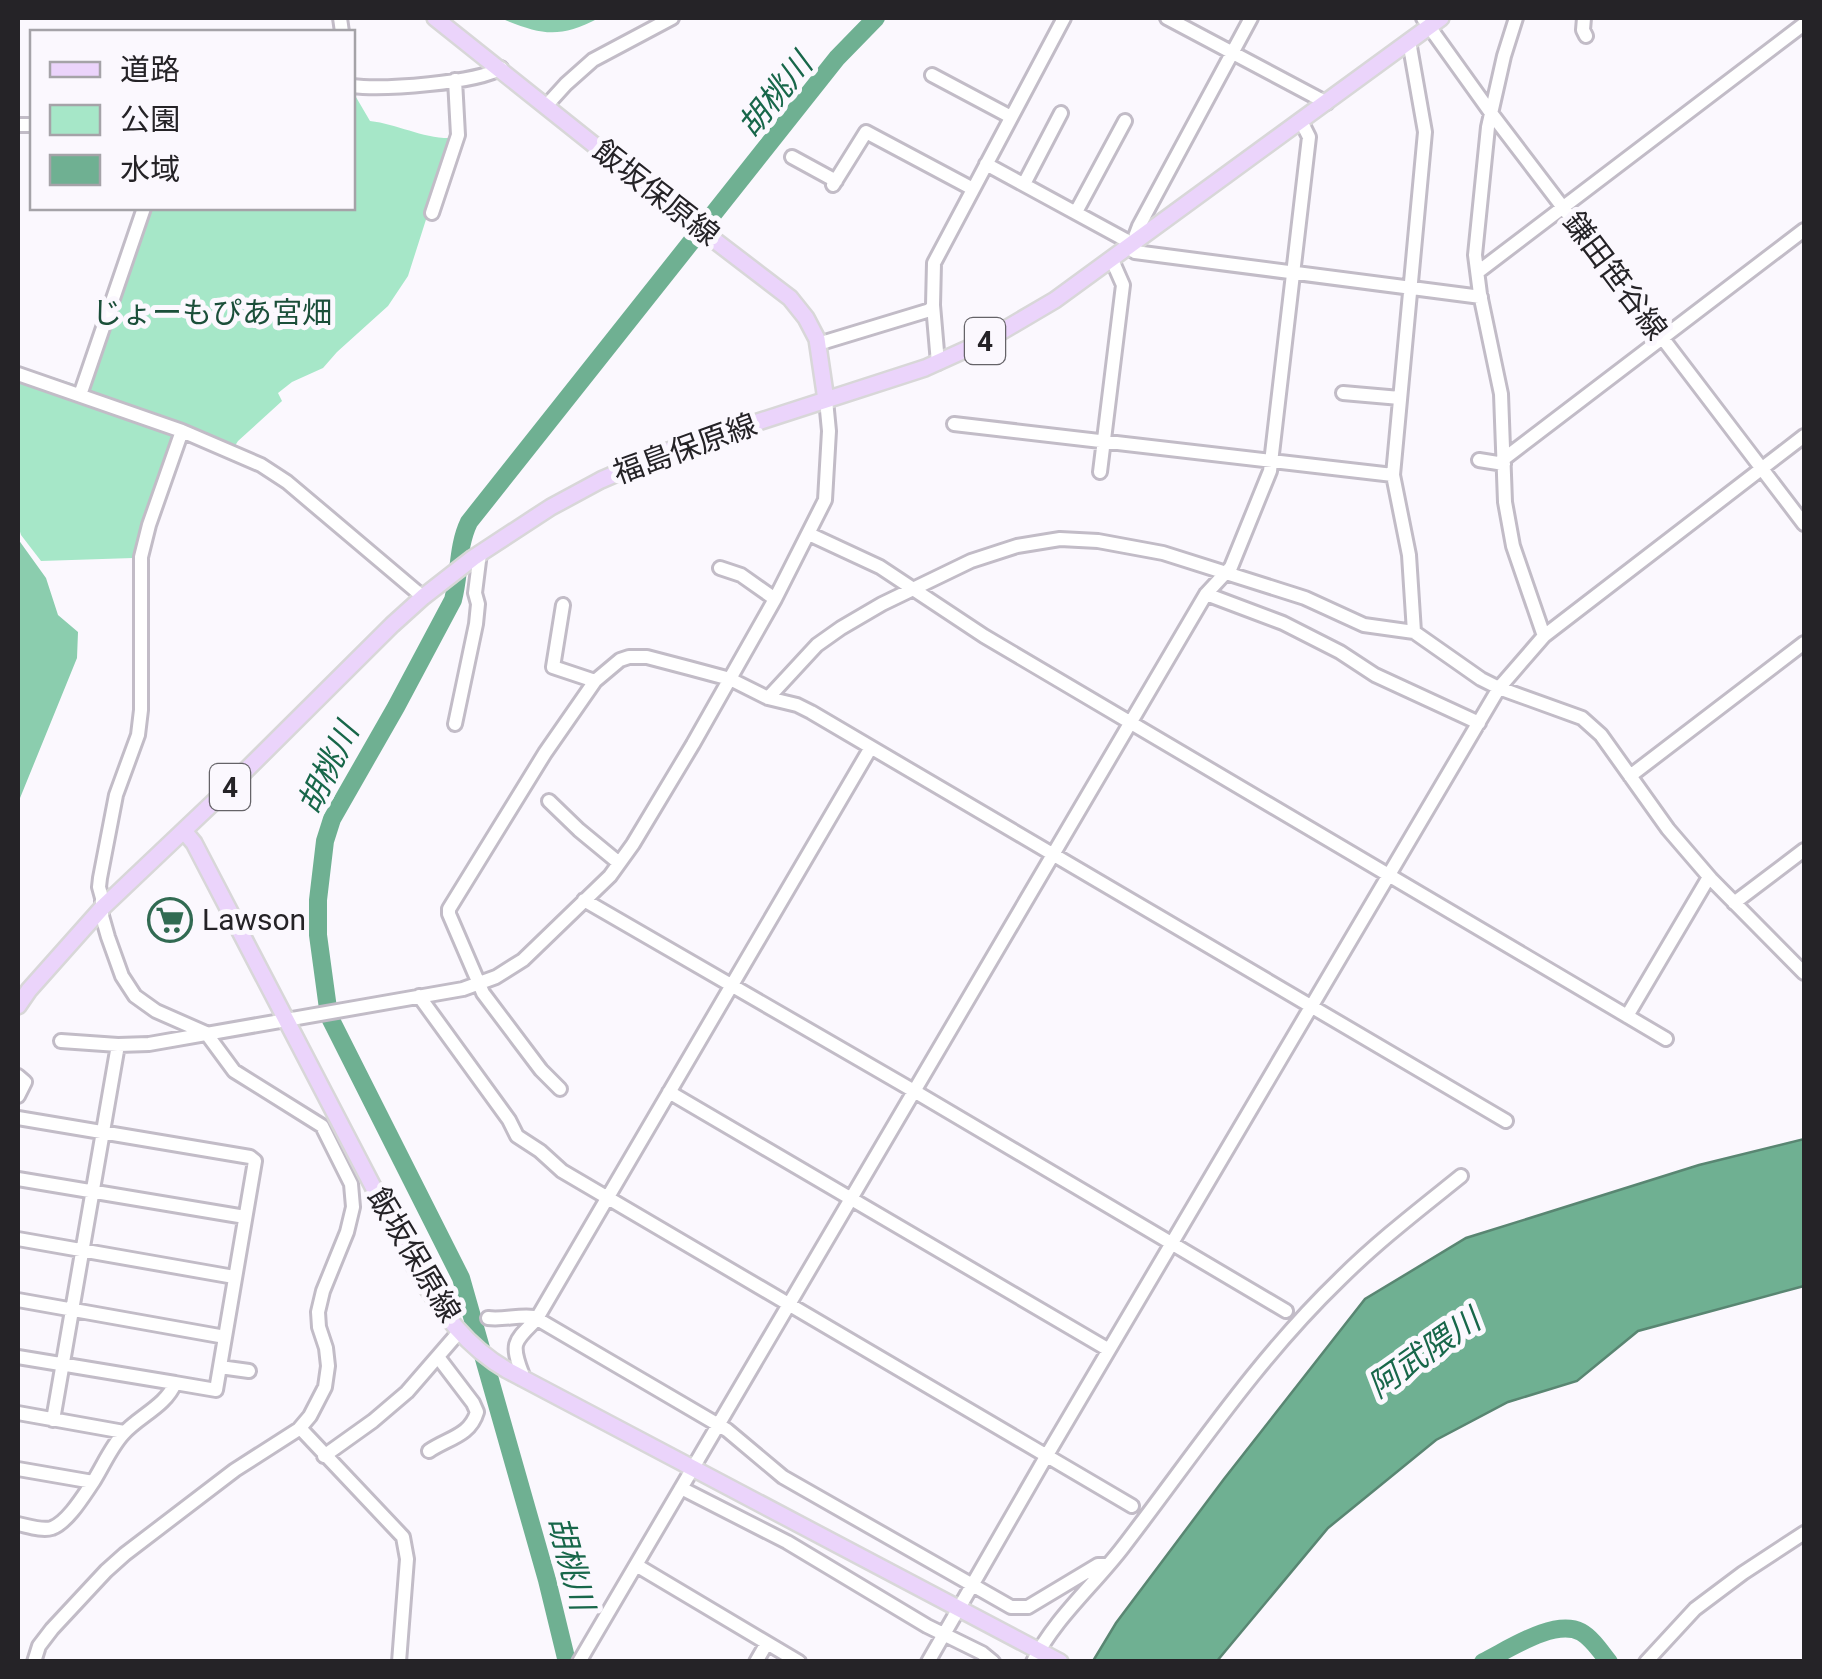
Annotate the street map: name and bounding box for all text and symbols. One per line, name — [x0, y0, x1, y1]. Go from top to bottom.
legend — [30, 30, 355, 210]
water label: 胡桃川 — [730, 43, 822, 144]
text: 道路 — [120, 52, 180, 87]
text: 公園 — [120, 102, 180, 137]
street label: 飯坂保原線 — [586, 133, 726, 253]
text: 水域 — [120, 152, 180, 187]
street label: 鎌田笹谷線 — [1556, 205, 1675, 346]
park label: じょーもぴあ宮畑 — [92, 295, 332, 330]
road number: 4 — [965, 318, 1005, 364]
street label: 福島保原線 — [608, 406, 761, 491]
water label: 胡桃川 — [290, 714, 367, 819]
road number: 4 — [210, 764, 250, 810]
supermarket icon: Lawson — [147, 897, 193, 943]
place label: Lawson — [202, 902, 306, 937]
street label: 飯坂保原線 — [361, 1181, 468, 1328]
water label: 阿武隈川 — [1361, 1299, 1490, 1405]
water label: 胡桃川 — [540, 1512, 603, 1617]

